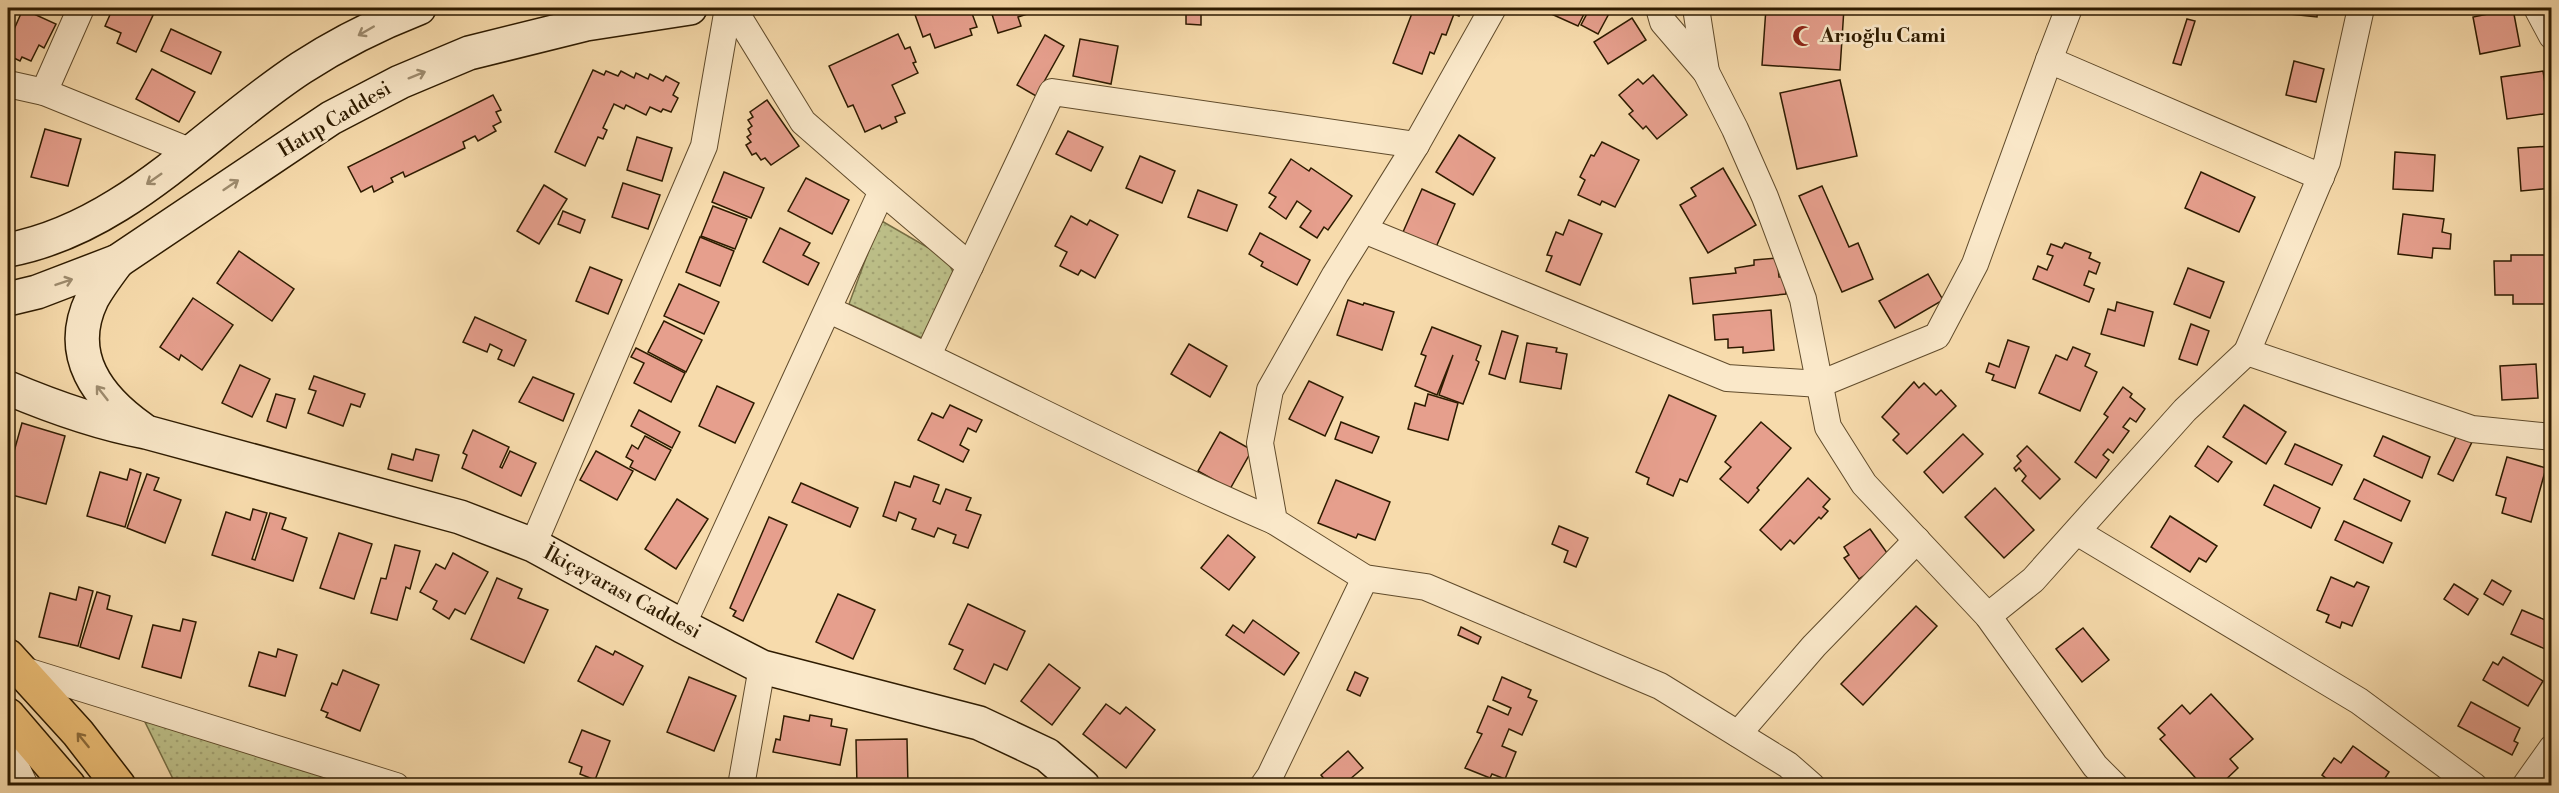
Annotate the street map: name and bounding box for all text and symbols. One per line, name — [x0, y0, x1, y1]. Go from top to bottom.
mosque icon: Arıoğlu Cami — [1791, 24, 1815, 48]
place label: Arıoğlu Cami — [1819, 24, 1946, 49]
one-way arrow — [357, 26, 375, 37]
one-way arrow — [407, 69, 425, 80]
street label: Hatıp Caddesi — [274, 76, 396, 164]
one-way arrow — [147, 173, 163, 185]
one-way arrow — [223, 179, 239, 191]
one-way arrow — [54, 276, 73, 287]
one-way arrow — [96, 385, 109, 401]
street label: İkiçayarası Caddesi — [539, 540, 706, 645]
one-way arrow — [77, 732, 90, 748]

